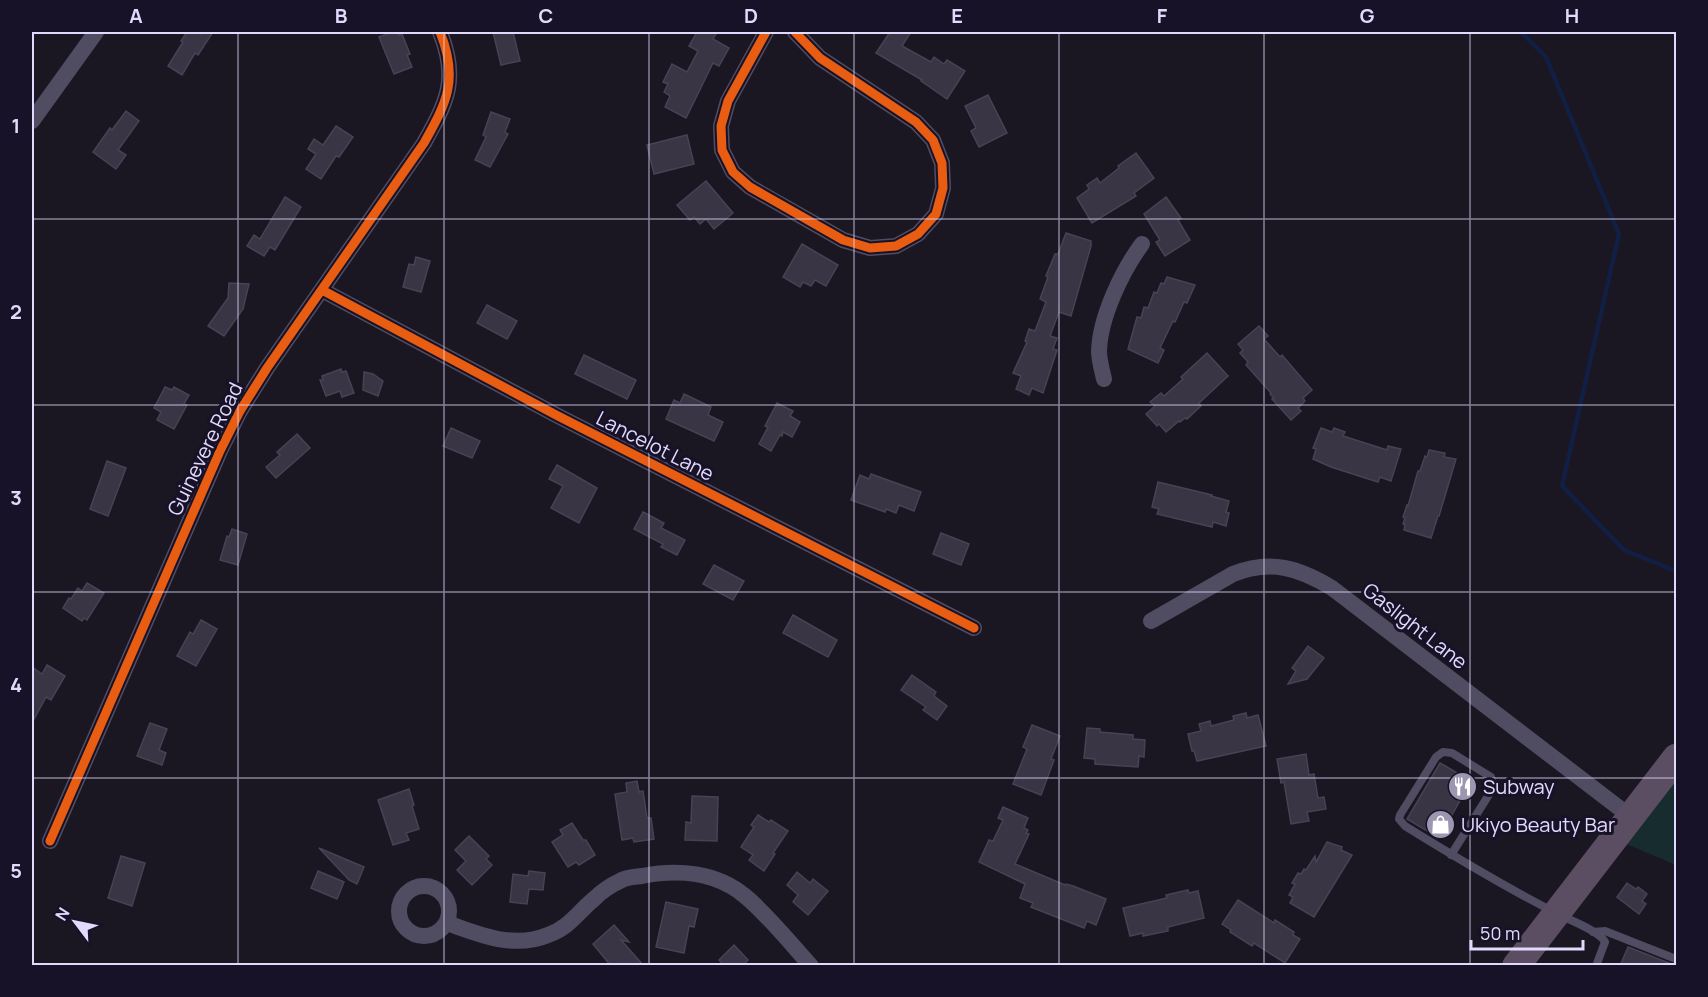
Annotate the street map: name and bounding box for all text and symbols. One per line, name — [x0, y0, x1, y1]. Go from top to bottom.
text: A — [129, 2, 143, 29]
text: B — [335, 2, 348, 29]
text: C — [539, 2, 553, 29]
text: D — [744, 2, 758, 29]
text: E — [951, 2, 963, 29]
text: F — [1157, 2, 1168, 29]
text: G — [1360, 2, 1375, 29]
text: H — [1565, 2, 1579, 29]
text: 1 — [12, 112, 20, 139]
text: 2 — [10, 298, 22, 325]
street label: Guinevere Road — [161, 378, 249, 520]
street label: Lancelot Lane — [592, 404, 719, 487]
text: 3 — [10, 484, 22, 511]
street label: Gaslight Lane — [1358, 576, 1473, 675]
text: 4 — [10, 671, 22, 698]
restaurant icon: Subway — [1446, 771, 1478, 803]
place label: Subway — [1483, 773, 1555, 800]
shop icon: Ukiyo Beauty Bar — [1424, 809, 1456, 841]
place label: Ukiyo Beauty Bar — [1461, 811, 1615, 838]
text: 5 — [10, 857, 22, 884]
north arrow — [45, 892, 105, 952]
text: N — [50, 903, 75, 925]
scale bar — [1471, 913, 1584, 951]
text: 50 m — [1480, 921, 1520, 945]

